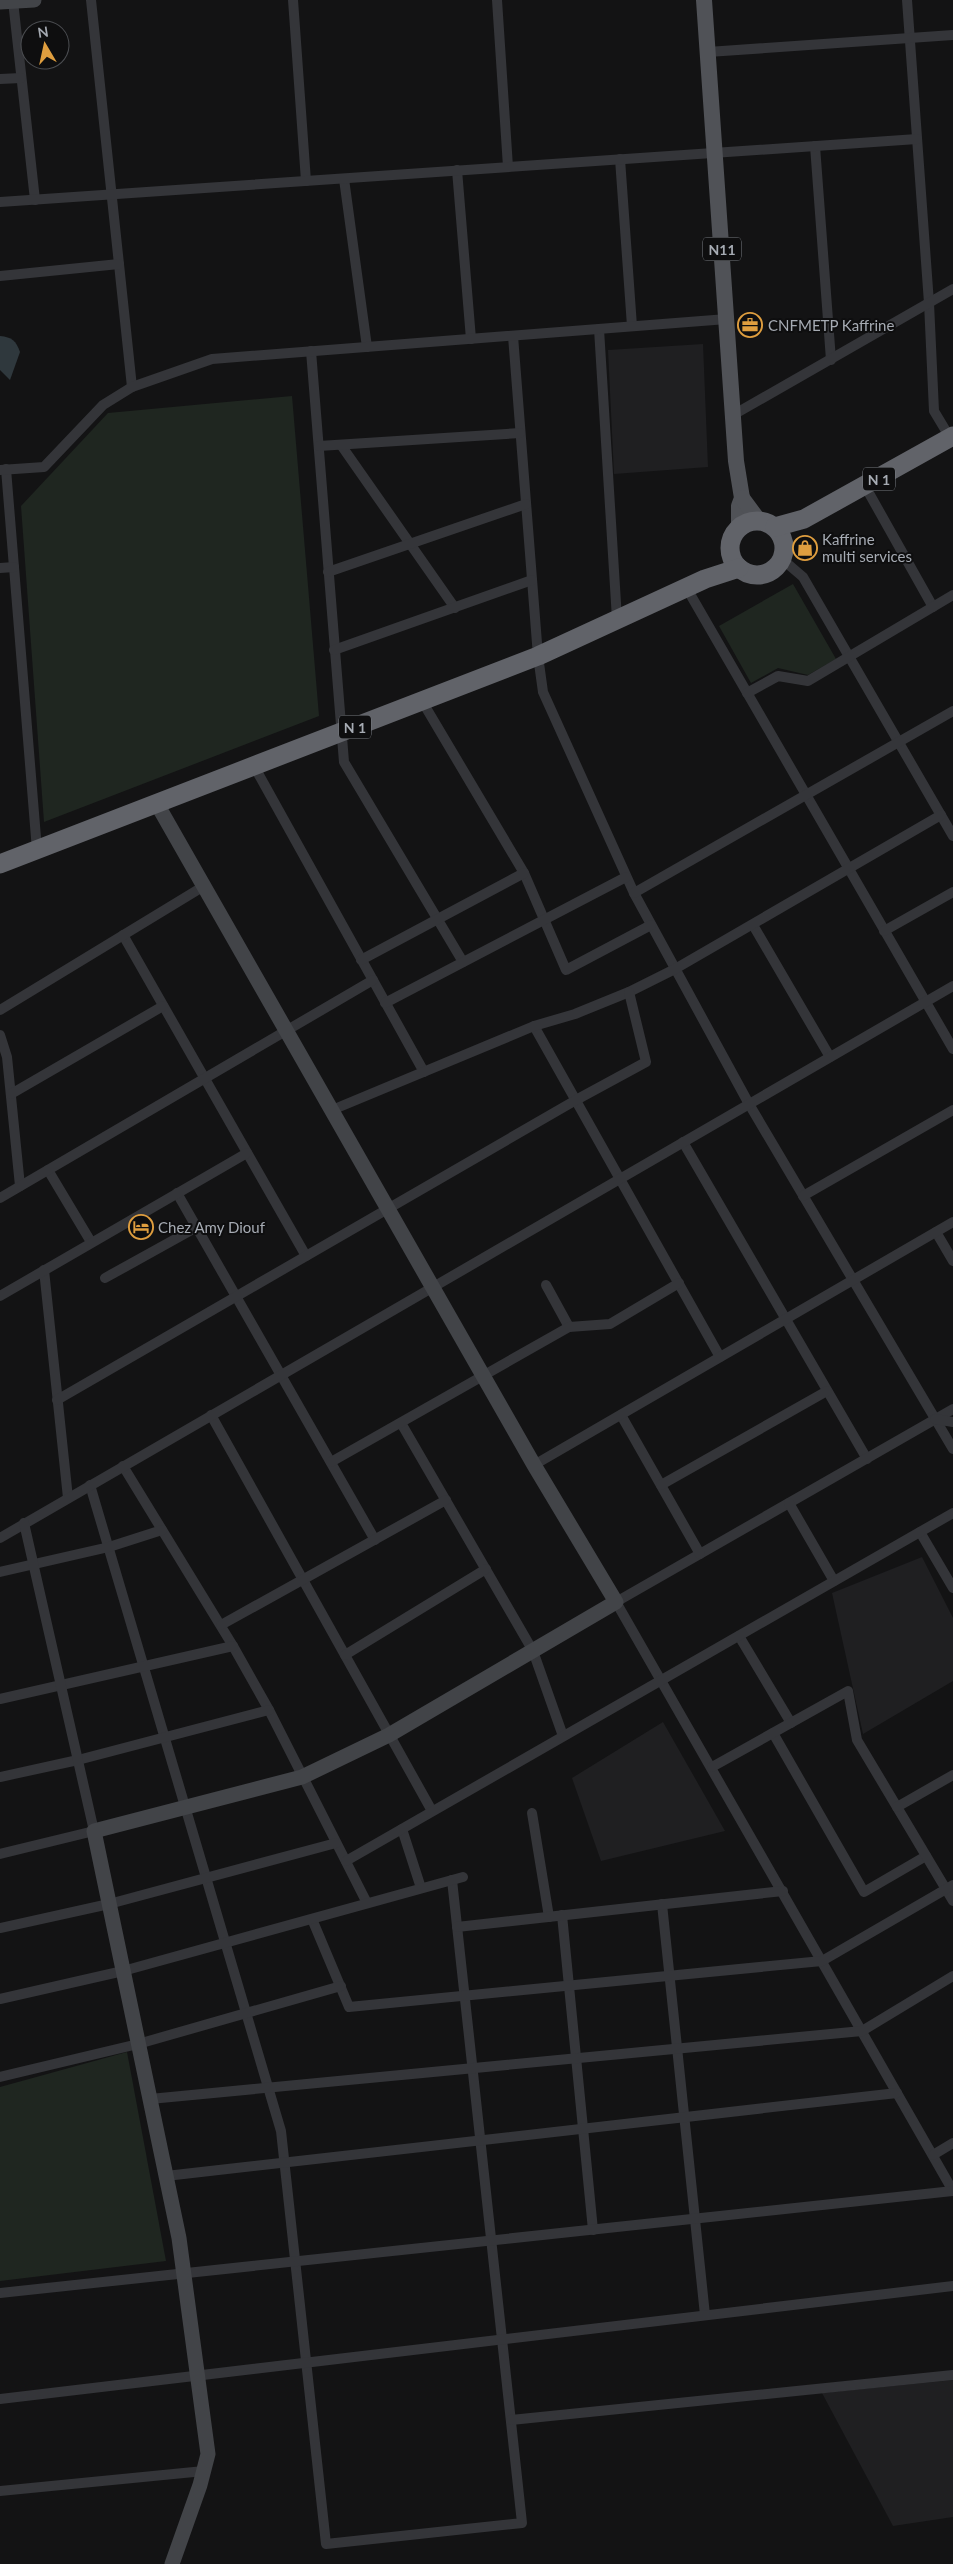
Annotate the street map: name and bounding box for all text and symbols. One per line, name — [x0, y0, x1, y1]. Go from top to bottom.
north arrow — [20, 20, 70, 70]
text: N — [36, 22, 50, 41]
road number: N11 — [703, 238, 741, 260]
office icon: CNFMETP Kaffrine — [737, 312, 763, 338]
place label: CNFMETP Kaffrine — [768, 316, 894, 334]
road number: N 1 — [863, 468, 895, 490]
place label: Kaffrine multi services — [822, 530, 912, 565]
shop icon: Kaffrine multi services — [792, 535, 818, 561]
road number: N 1 — [339, 716, 371, 739]
hotel icon: Chez Amy Diouf — [128, 1214, 154, 1240]
place label: Chez Amy Diouf — [158, 1218, 266, 1236]

